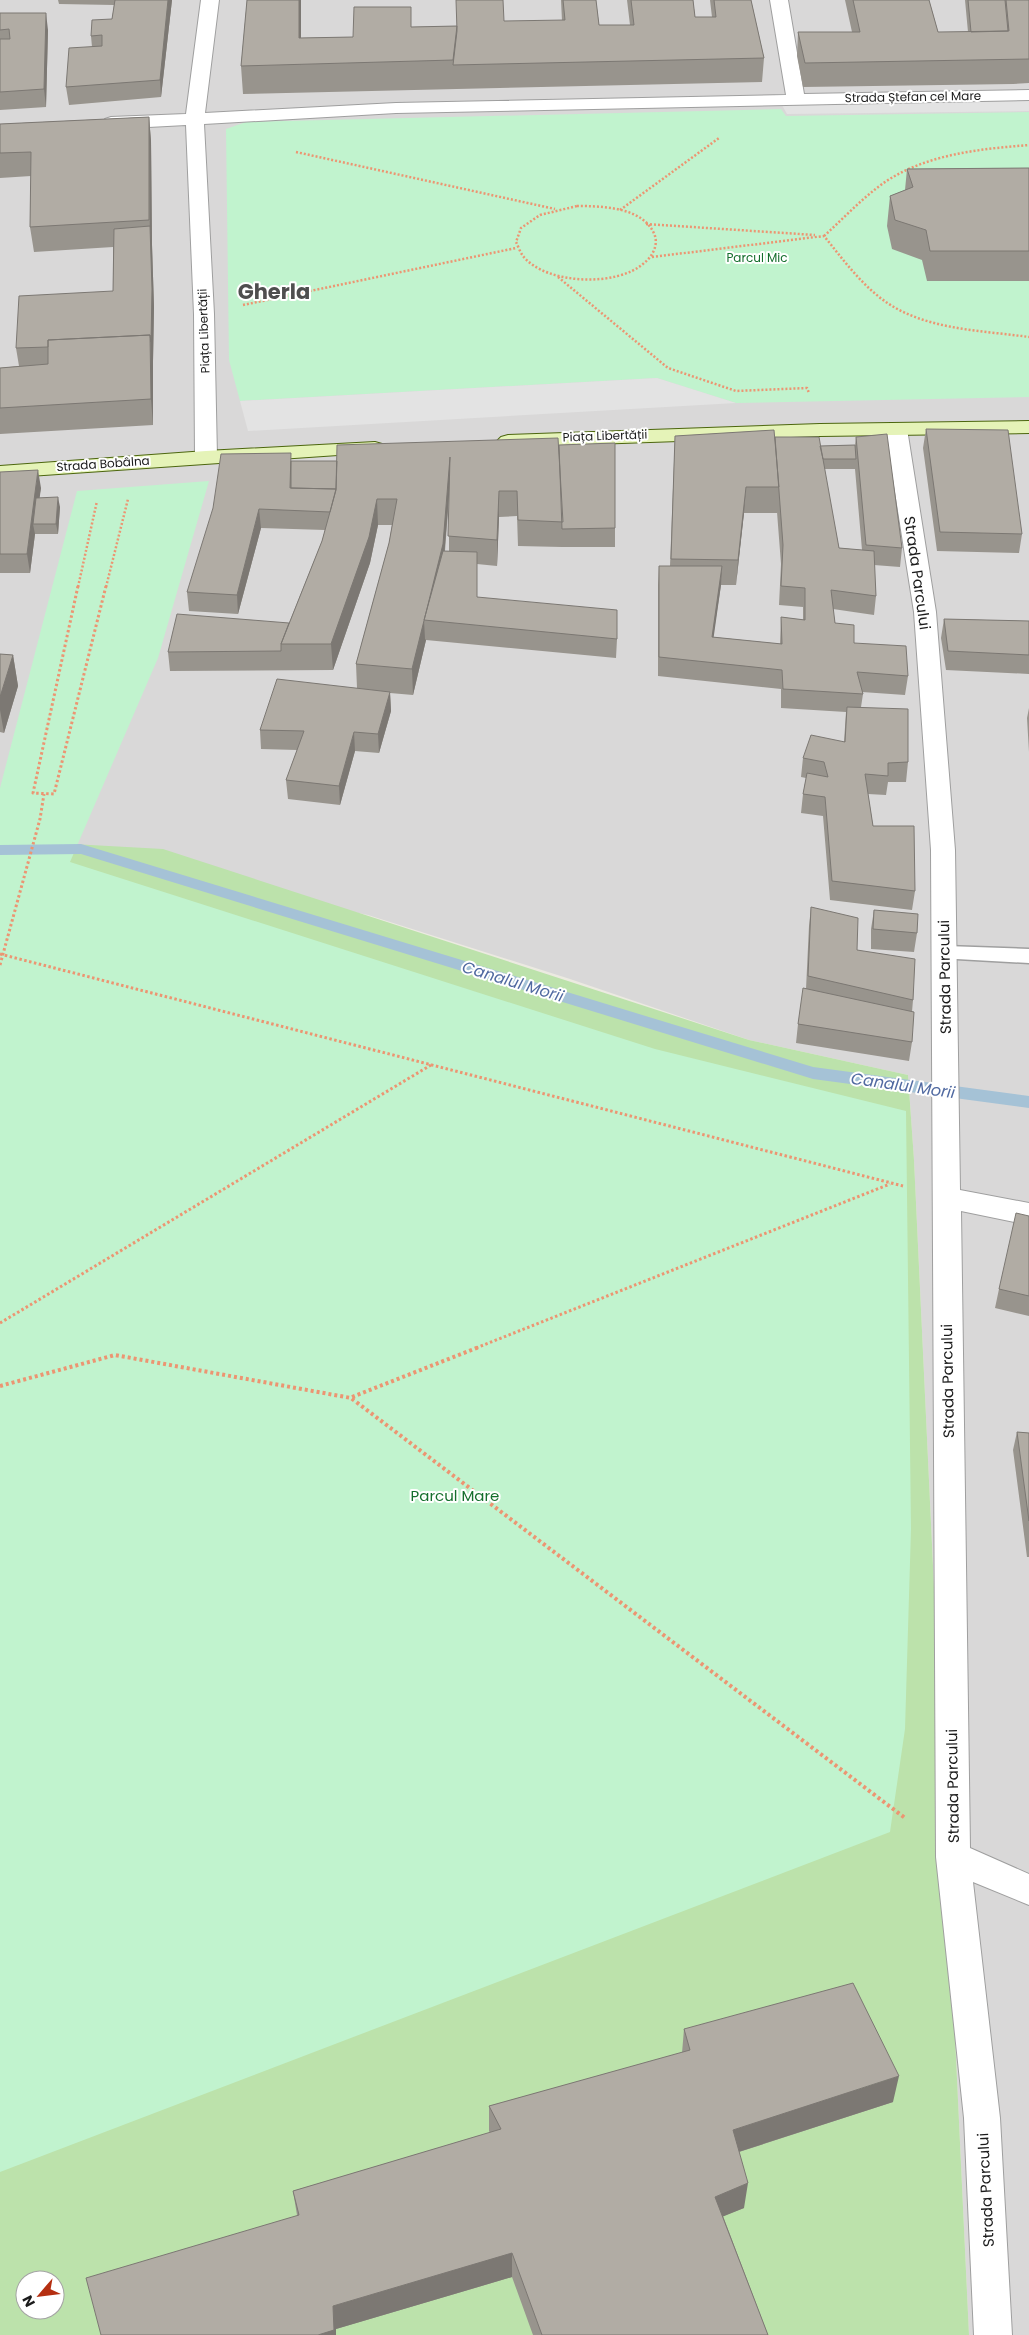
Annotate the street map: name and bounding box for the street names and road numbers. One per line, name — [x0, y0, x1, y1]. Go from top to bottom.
street label: Strada Ștefan cel Mare — [845, 87, 981, 106]
street label: Piața Libertății — [194, 288, 213, 374]
street label: Piața Libertății — [562, 426, 648, 445]
street label: Strada Bobâlna — [56, 452, 150, 475]
street label: Strada Parcului — [899, 515, 936, 631]
street label: Strada Parcului — [933, 920, 956, 1034]
street label: Strada Parcului — [936, 1324, 959, 1438]
street label: Strada Parcului — [941, 1729, 964, 1843]
street label: Strada Parcului — [972, 2132, 999, 2248]

